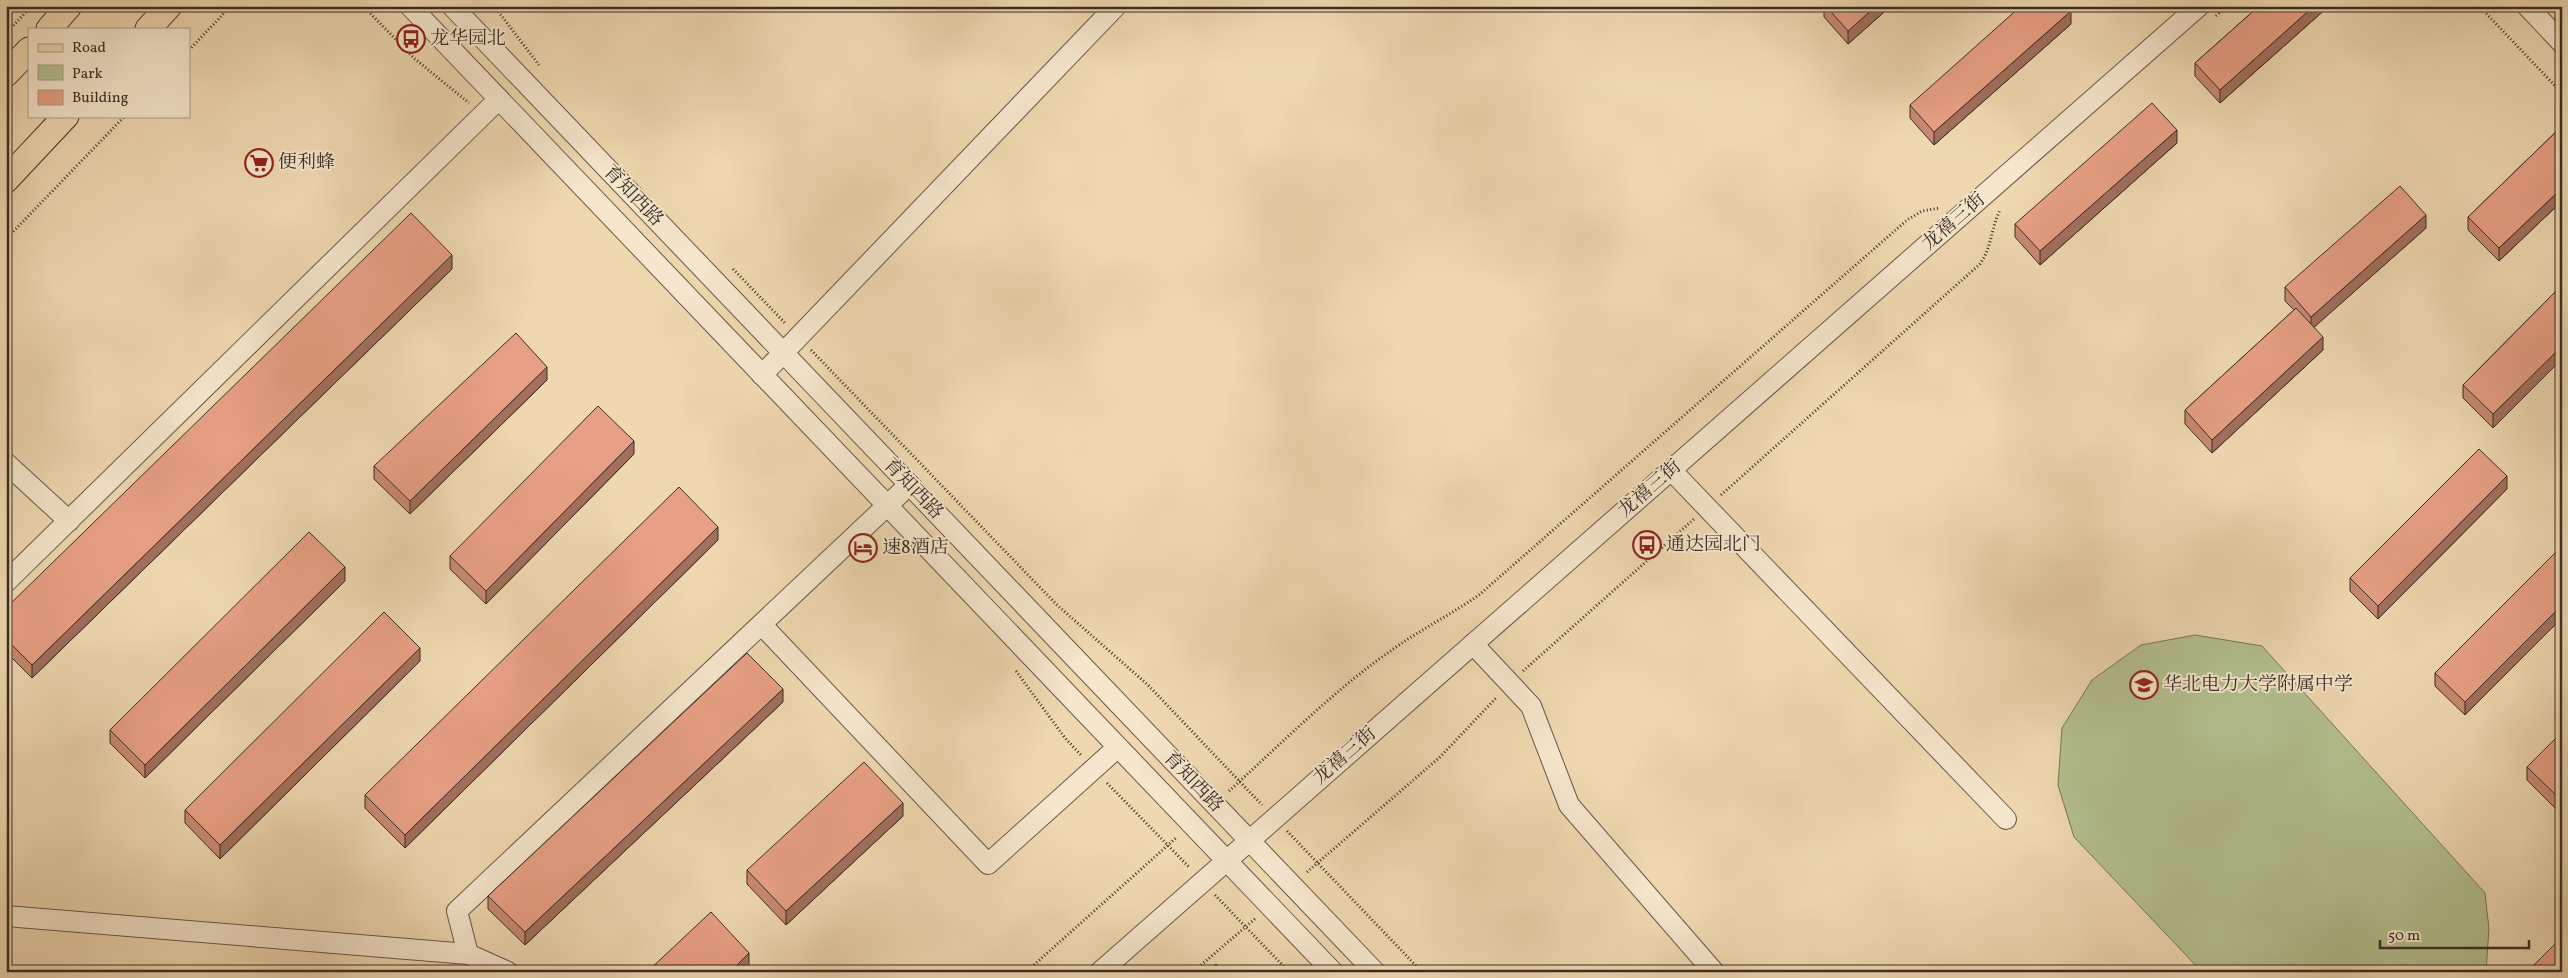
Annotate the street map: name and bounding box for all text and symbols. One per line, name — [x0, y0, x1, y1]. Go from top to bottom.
bus stop icon: 龙华园北 — [396, 24, 426, 54]
place label: 龙华园北 — [430, 26, 506, 52]
legend — [28, 28, 190, 118]
text: Road — [72, 38, 106, 59]
text: Park — [72, 64, 103, 85]
text: Building — [72, 88, 129, 109]
supermarket icon: 便利蜂 — [244, 148, 274, 178]
place label: 便利蜂 — [278, 150, 335, 176]
street label: 育知西路 — [597, 160, 669, 232]
street label: 龙禧三街 — [1917, 187, 1991, 257]
street label: 育知西路 — [877, 453, 949, 525]
street label: 龙禧三街 — [1613, 454, 1687, 524]
bus stop icon: 通达园北门 — [1632, 530, 1662, 560]
place label: 通达园北门 — [1666, 532, 1761, 558]
hotel icon: 速8酒店 — [848, 533, 878, 563]
place label: 速8酒店 — [882, 535, 949, 561]
school or university icon: 华北电力大学附属中学 — [2129, 670, 2159, 700]
place label: 华北电力大学附属中学 — [2163, 672, 2353, 698]
street label: 龙禧三街 — [1308, 721, 1382, 791]
street label: 育知西路 — [1157, 746, 1229, 818]
scale bar — [2380, 918, 2529, 950]
text: 50 m — [2388, 926, 2420, 947]

